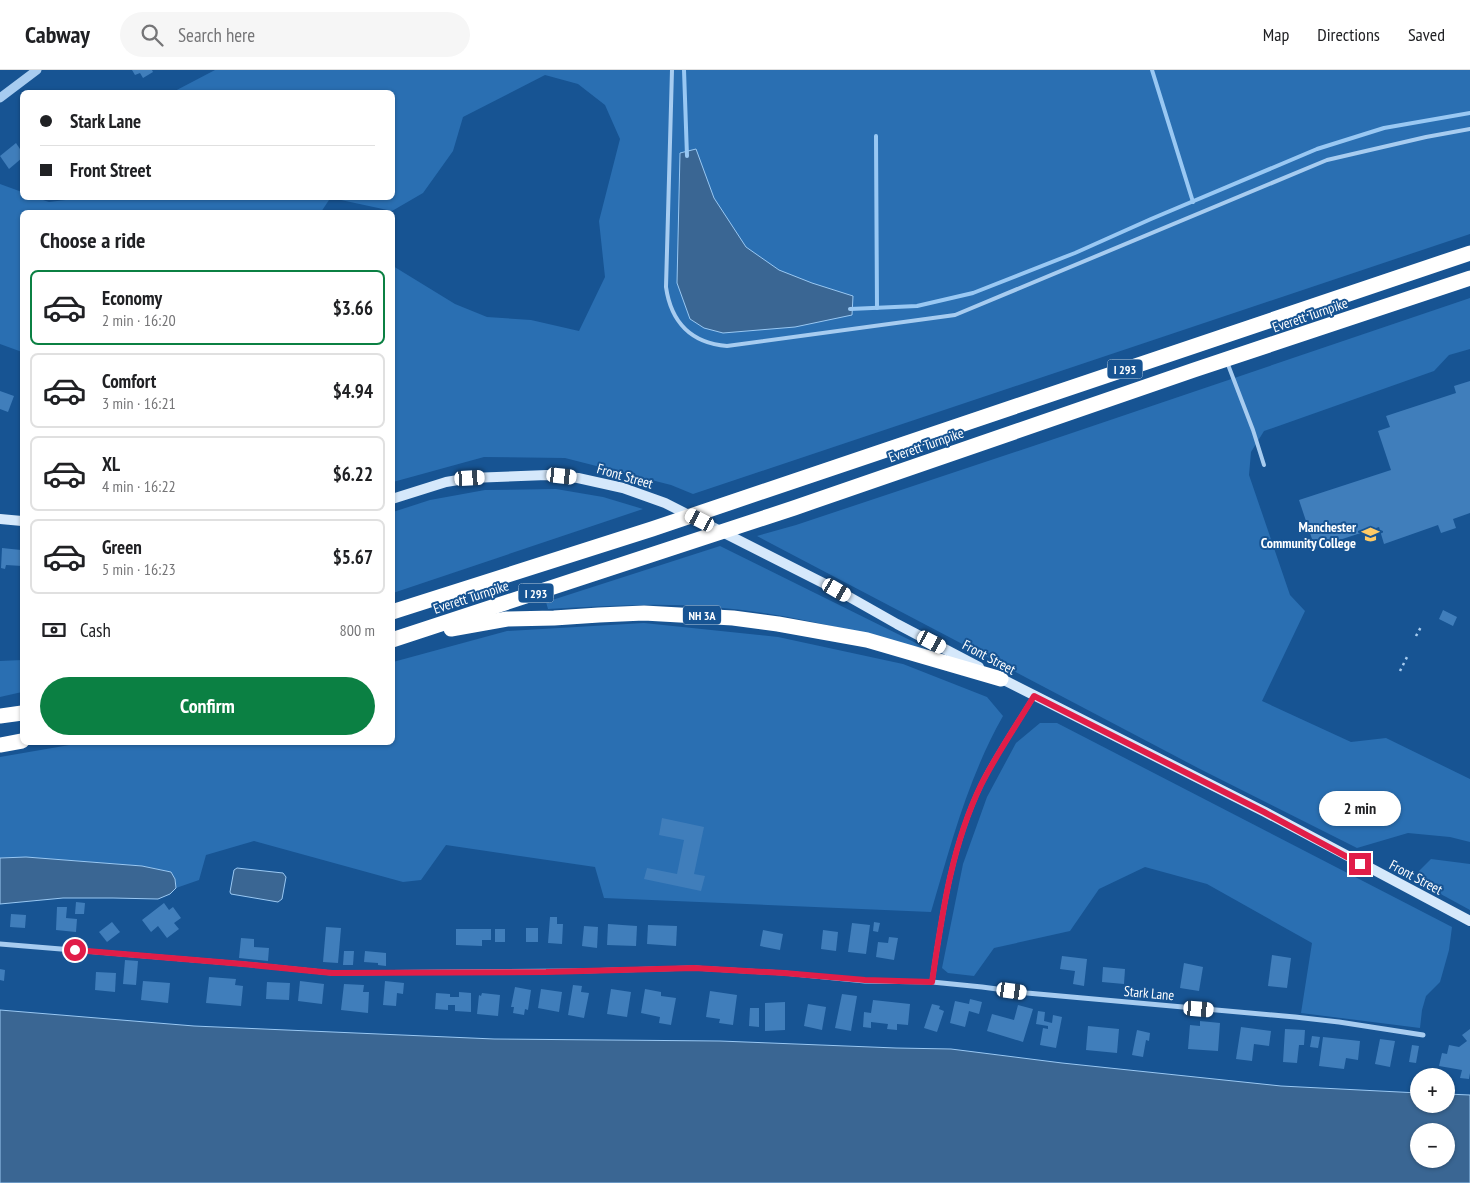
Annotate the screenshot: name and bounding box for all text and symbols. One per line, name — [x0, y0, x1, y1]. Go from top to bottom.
search box — [120, 12, 470, 57]
text: Cabway — [25, 19, 90, 50]
icon: search — [138, 21, 166, 49]
text: Search here — [178, 23, 255, 47]
text: Map — [1263, 23, 1289, 46]
text: Directions — [1317, 23, 1380, 46]
text: Saved — [1408, 23, 1445, 46]
text: Stark Lane — [70, 109, 141, 133]
text: Front Street — [70, 158, 151, 182]
text: Choose a ride — [40, 226, 145, 254]
icon: car — [42, 285, 87, 330]
text: Economy — [102, 286, 162, 310]
street label: Everett Turnpike — [1270, 294, 1350, 336]
text: $3.66 — [333, 296, 373, 320]
text: 2 min · 16:20 — [102, 310, 176, 330]
road number: I 293 — [1108, 360, 1142, 378]
icon: car — [42, 368, 87, 413]
text: Comfort — [102, 369, 156, 393]
text: $4.94 — [333, 379, 373, 403]
text: 3 min · 16:21 — [102, 393, 176, 413]
street label: Everett Turnpike — [886, 424, 966, 466]
icon: car — [42, 451, 87, 496]
text: XL — [102, 452, 120, 476]
street label: Front Street — [595, 459, 655, 493]
text: $6.22 — [333, 462, 373, 486]
car — [546, 467, 577, 485]
car — [454, 470, 485, 486]
text: 4 min · 16:22 — [102, 476, 176, 496]
car — [683, 507, 716, 533]
place label: Manchester Community College — [1261, 518, 1357, 552]
school or university icon: Manchester Community College — [1360, 525, 1380, 545]
icon: car — [42, 534, 87, 579]
text: Green — [102, 535, 142, 559]
text: $5.67 — [333, 545, 373, 569]
text: 5 min · 16:23 — [102, 559, 176, 579]
street label: Everett Turnpike — [431, 576, 511, 618]
car — [820, 576, 853, 604]
road number: I 293 — [518, 584, 554, 602]
road number: NH 3A — [683, 606, 721, 624]
icon: cash — [40, 616, 68, 644]
text: Cash — [80, 618, 111, 642]
text: 800 m — [340, 620, 375, 640]
car — [915, 628, 948, 656]
street label: Front Street — [959, 636, 1019, 679]
button: Confirm — [40, 677, 375, 735]
callout: 2 min — [1319, 792, 1401, 826]
text: 2 min — [1344, 798, 1376, 818]
route end — [1349, 853, 1371, 875]
street label: Front Street — [1386, 856, 1446, 899]
route start — [64, 939, 86, 961]
car — [996, 981, 1027, 1001]
street label: Stark Lane — [1123, 982, 1175, 1004]
car — [1183, 1000, 1214, 1018]
map controls — [1410, 1068, 1455, 1168]
button: + — [1410, 1068, 1455, 1113]
button: − — [1410, 1123, 1455, 1168]

